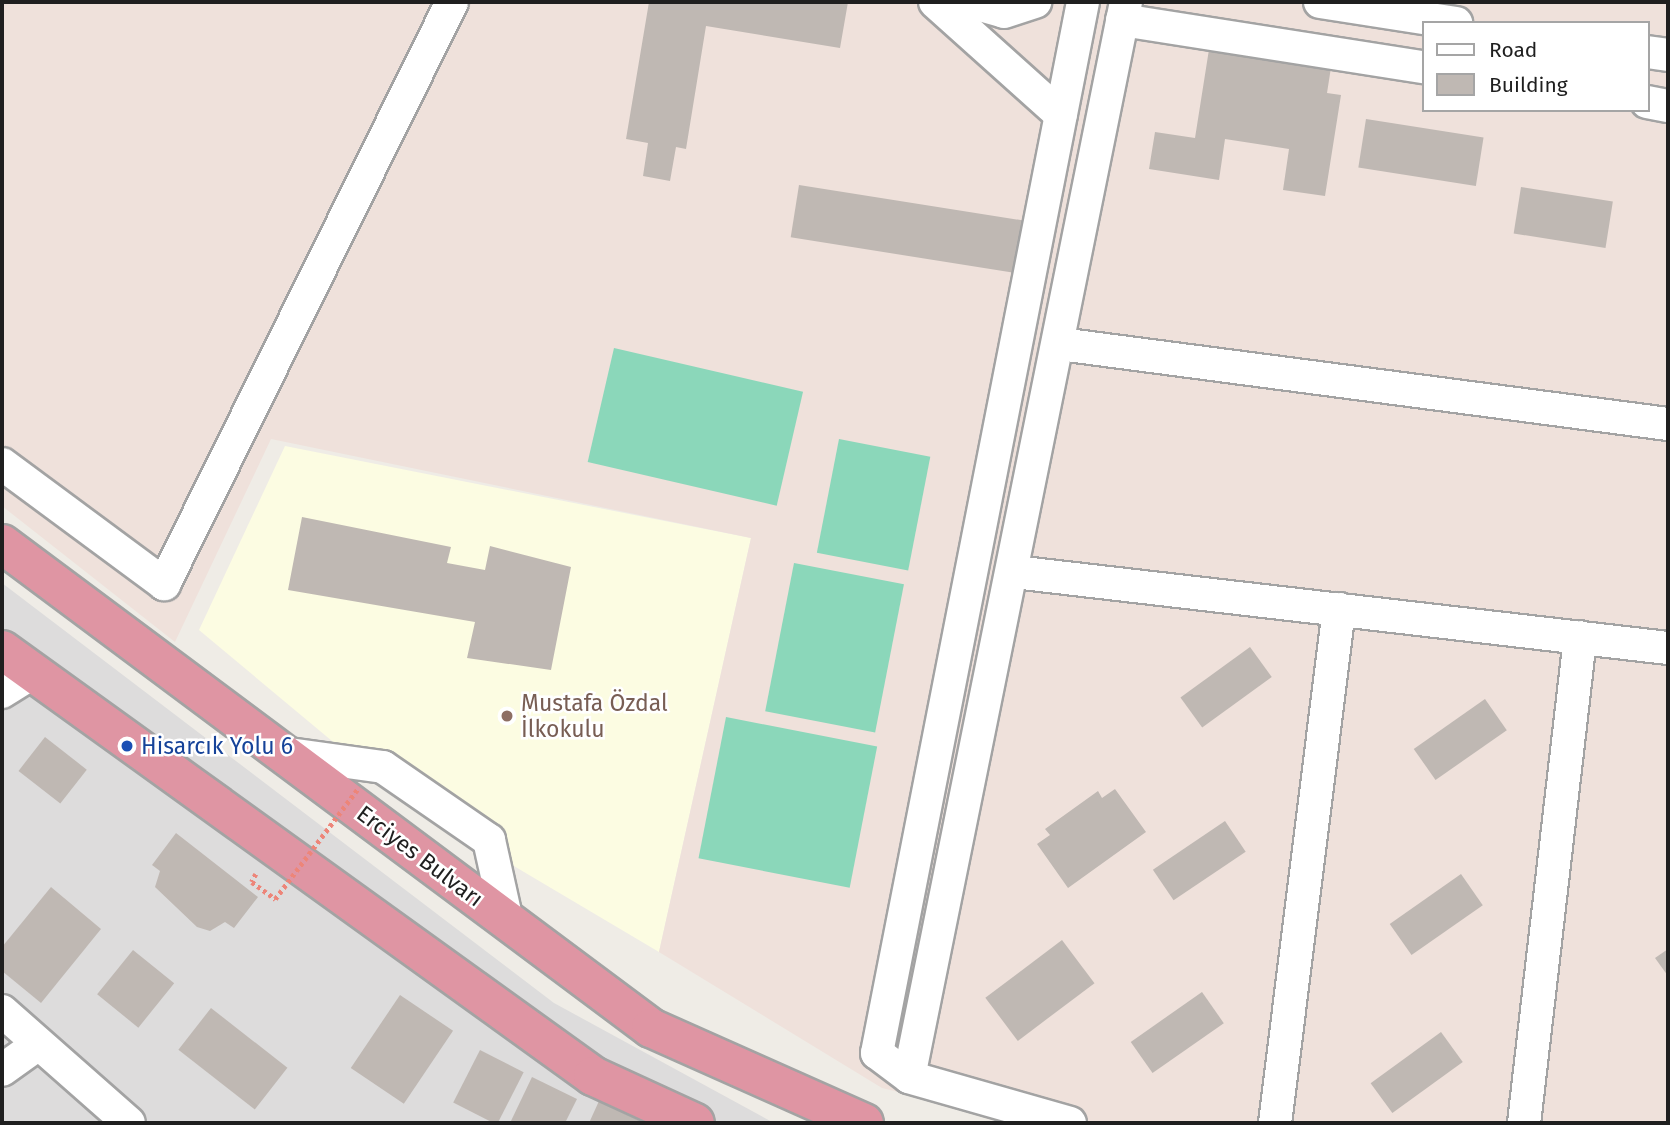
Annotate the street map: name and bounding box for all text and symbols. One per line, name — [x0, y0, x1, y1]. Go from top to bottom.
legend — [1422, 21, 1649, 112]
text: Road — [1489, 37, 1537, 63]
text: Building — [1489, 72, 1568, 98]
place label: Mustafa Özdal İlkokulu — [521, 689, 668, 743]
marker: Mustafa Özdal İlkokulu — [499, 708, 515, 724]
place label: Hisarcık Yolu 6 — [141, 732, 293, 760]
marker: Hisarcık Yolu 6 — [119, 738, 135, 754]
street label: Erciyes Bulvarı — [351, 800, 489, 912]

